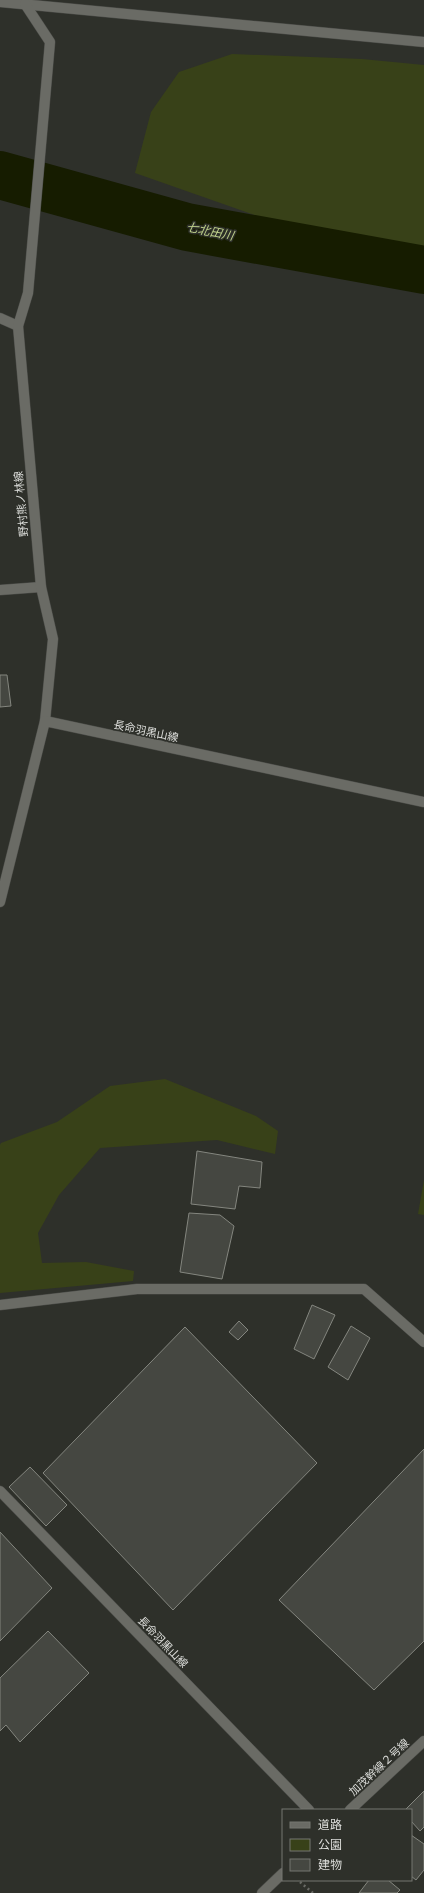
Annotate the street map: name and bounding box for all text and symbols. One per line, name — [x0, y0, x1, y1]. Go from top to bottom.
water label: 七北田川 — [185, 219, 237, 243]
street label: 野村熊ノ林線 — [11, 471, 31, 537]
street label: 長命羽黒山線 — [112, 717, 180, 745]
street label: 長命羽黒山線 — [135, 1613, 191, 1671]
street label: 加茂幹線２号線 — [346, 1736, 412, 1798]
legend — [282, 1809, 412, 1881]
text: 道路 — [318, 1817, 342, 1832]
text: 公園 — [318, 1837, 342, 1852]
text: 建物 — [318, 1857, 342, 1872]

